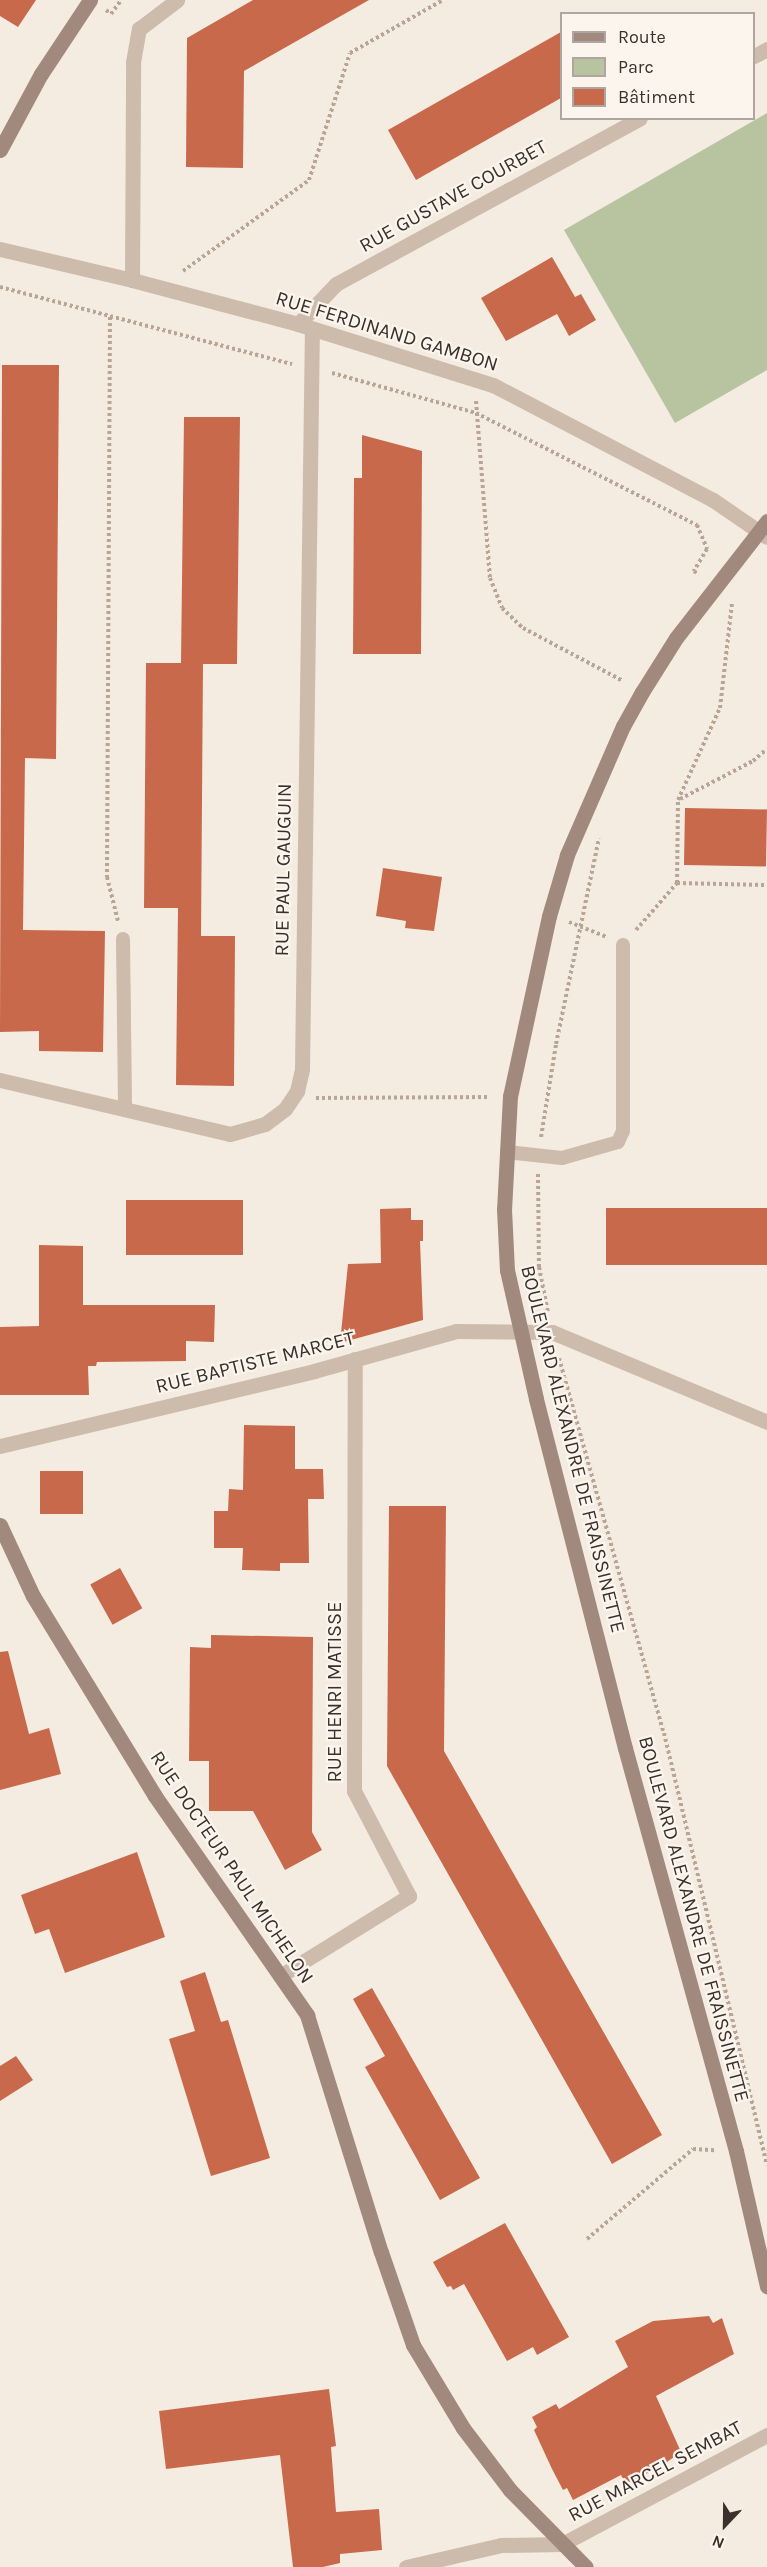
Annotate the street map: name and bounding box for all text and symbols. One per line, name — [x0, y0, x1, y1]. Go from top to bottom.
legend — [560, 12, 755, 120]
text: Route — [618, 26, 666, 48]
text: Parc — [618, 56, 654, 78]
text: Bâtiment — [618, 86, 695, 108]
street label: RUE GUSTAVE COURBET — [355, 134, 551, 258]
street label: RUE FERDINAND GAMBON — [273, 286, 501, 376]
street label: RUE PAUL GAUGUIN — [269, 783, 297, 957]
street label: BOULEVARD ALEXANDRE DE FRAISSINETTE — [516, 1263, 630, 1635]
street label: RUE BAPTISTE MARCET — [153, 1326, 357, 1398]
street label: RUE HENRI MATISSE — [322, 1602, 346, 1782]
street label: BOULEVARD ALEXANDRE DE FRAISSINETTE — [634, 1733, 754, 2105]
street label: RUE DOCTEUR PAUL MICHELON — [145, 1746, 319, 1988]
street label: RUE MARCEL SEMBAT — [564, 2415, 746, 2527]
north arrow — [695, 2495, 755, 2555]
text: N — [709, 2531, 727, 2553]

